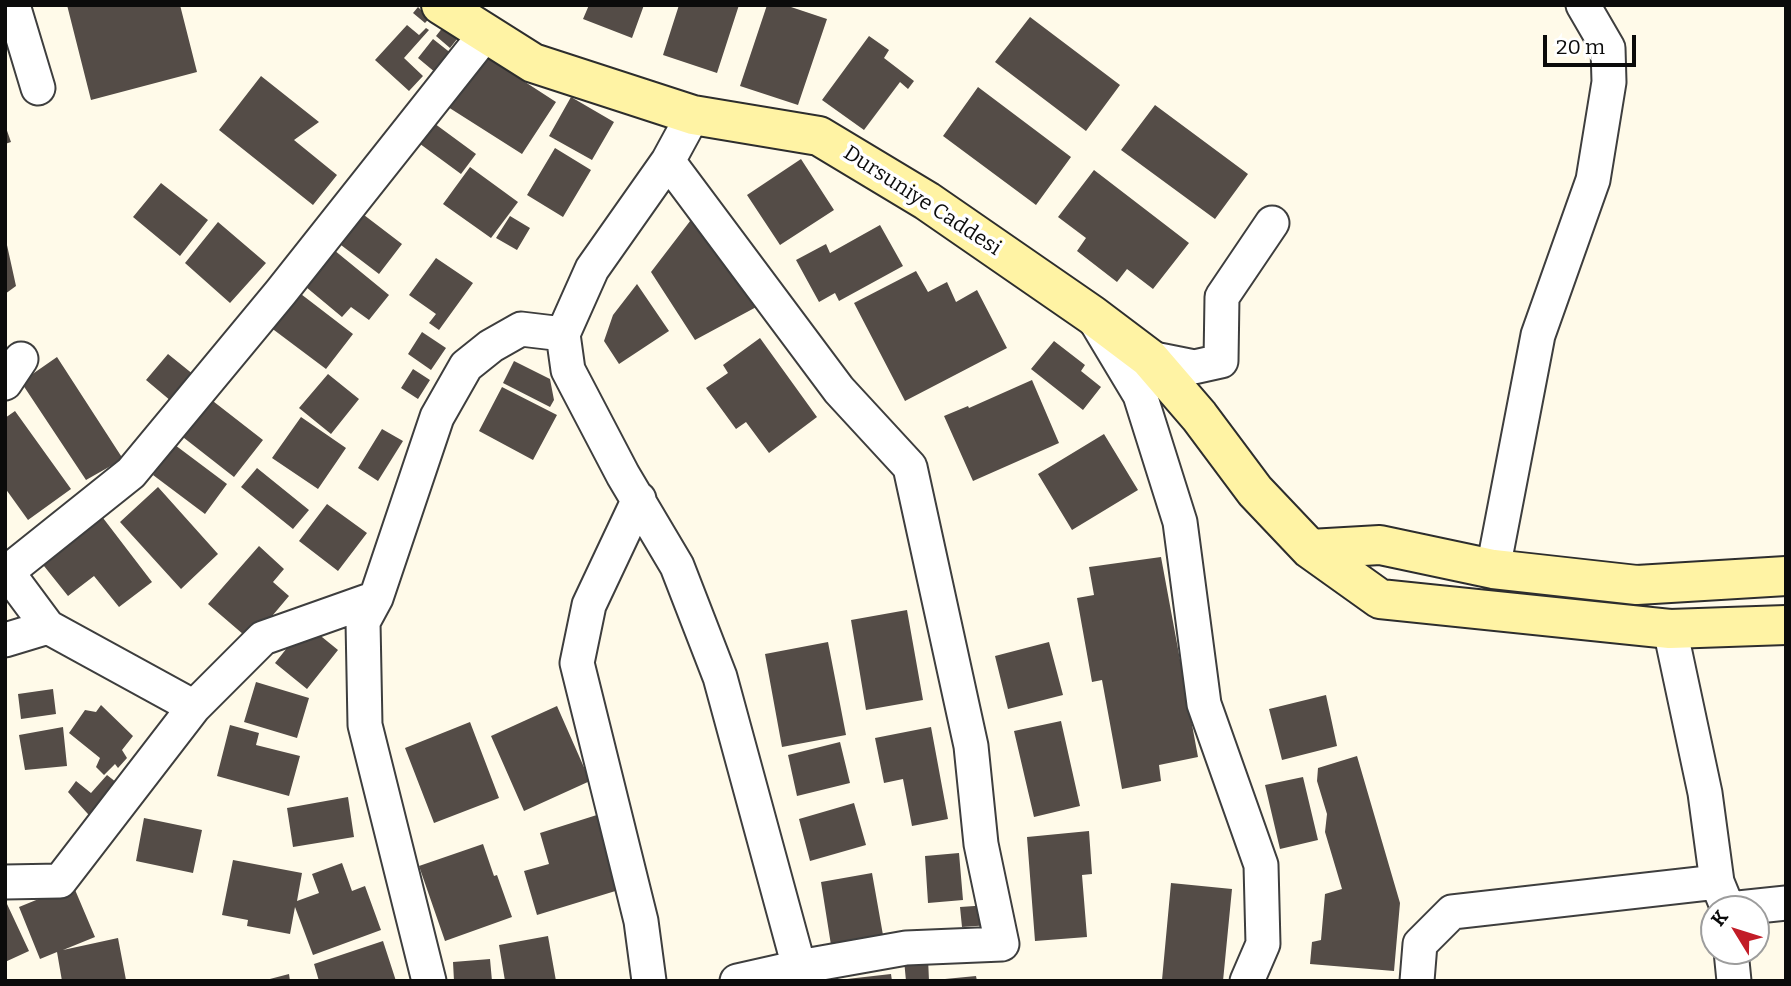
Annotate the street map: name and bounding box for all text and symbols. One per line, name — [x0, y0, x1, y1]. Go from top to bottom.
scale bar — [1546, 21, 1639, 65]
text: 20 m — [1556, 34, 1605, 60]
street label: Dursuniye Caddesi — [838, 141, 1006, 261]
north arrow — [1700, 895, 1770, 965]
text: K — [1706, 906, 1733, 930]

